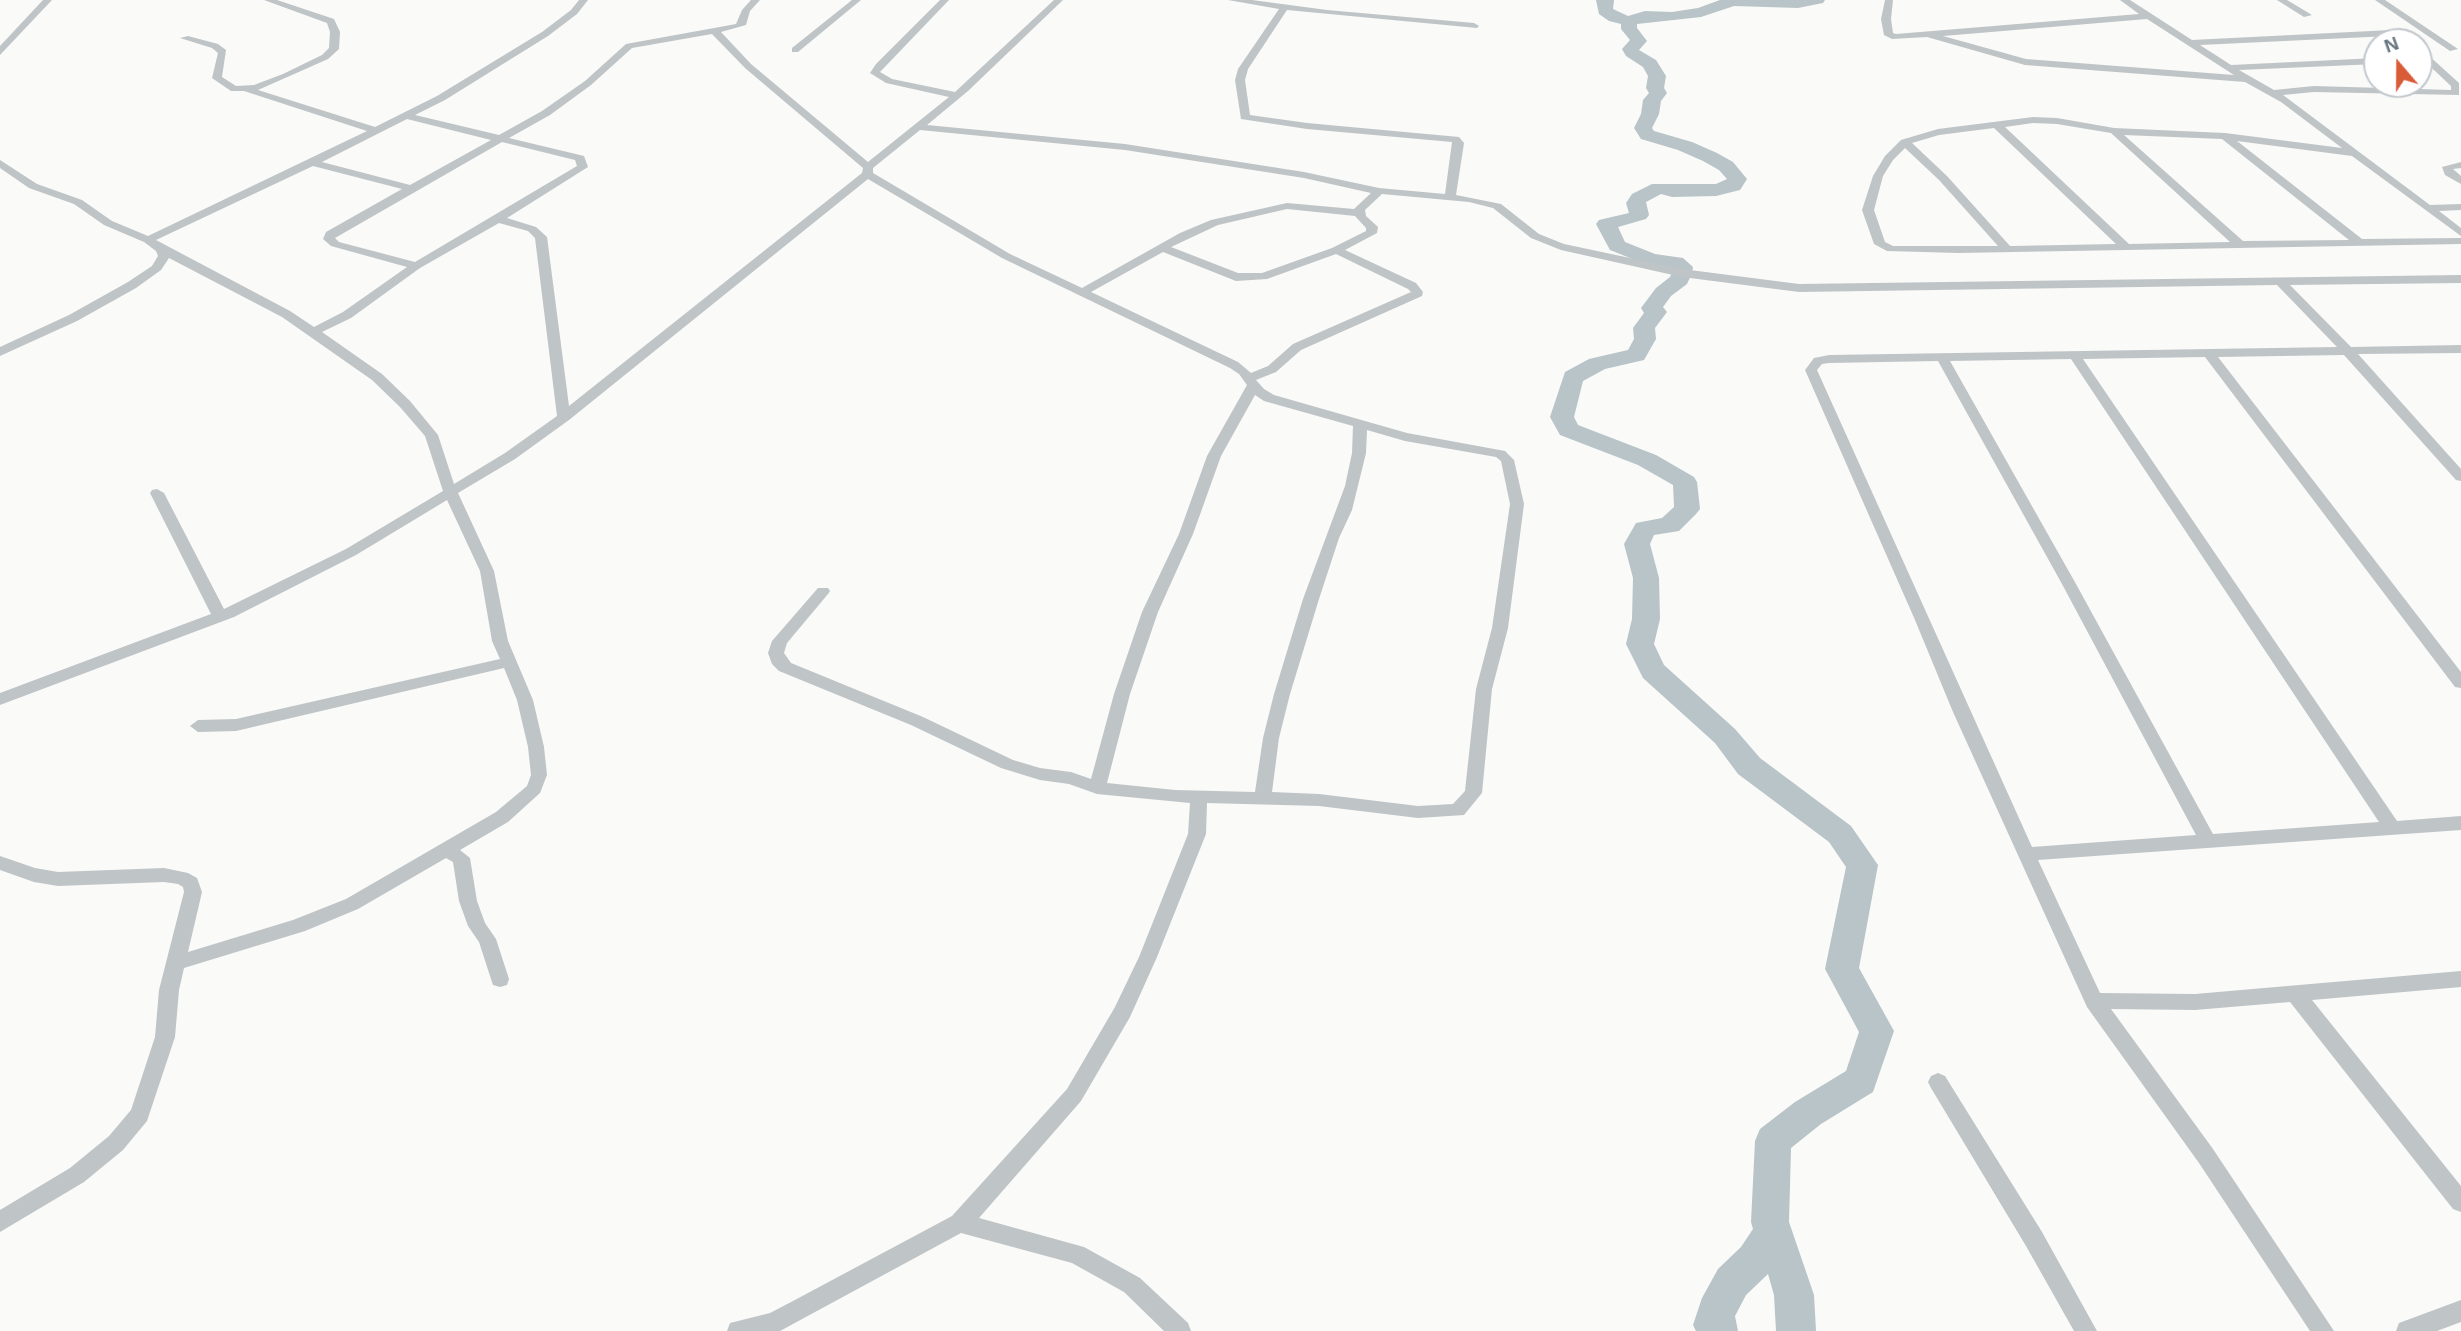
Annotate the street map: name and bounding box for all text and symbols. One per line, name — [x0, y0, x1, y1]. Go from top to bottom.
north arrow — [2363, 28, 2433, 98]
text: N — [2381, 32, 2401, 57]

